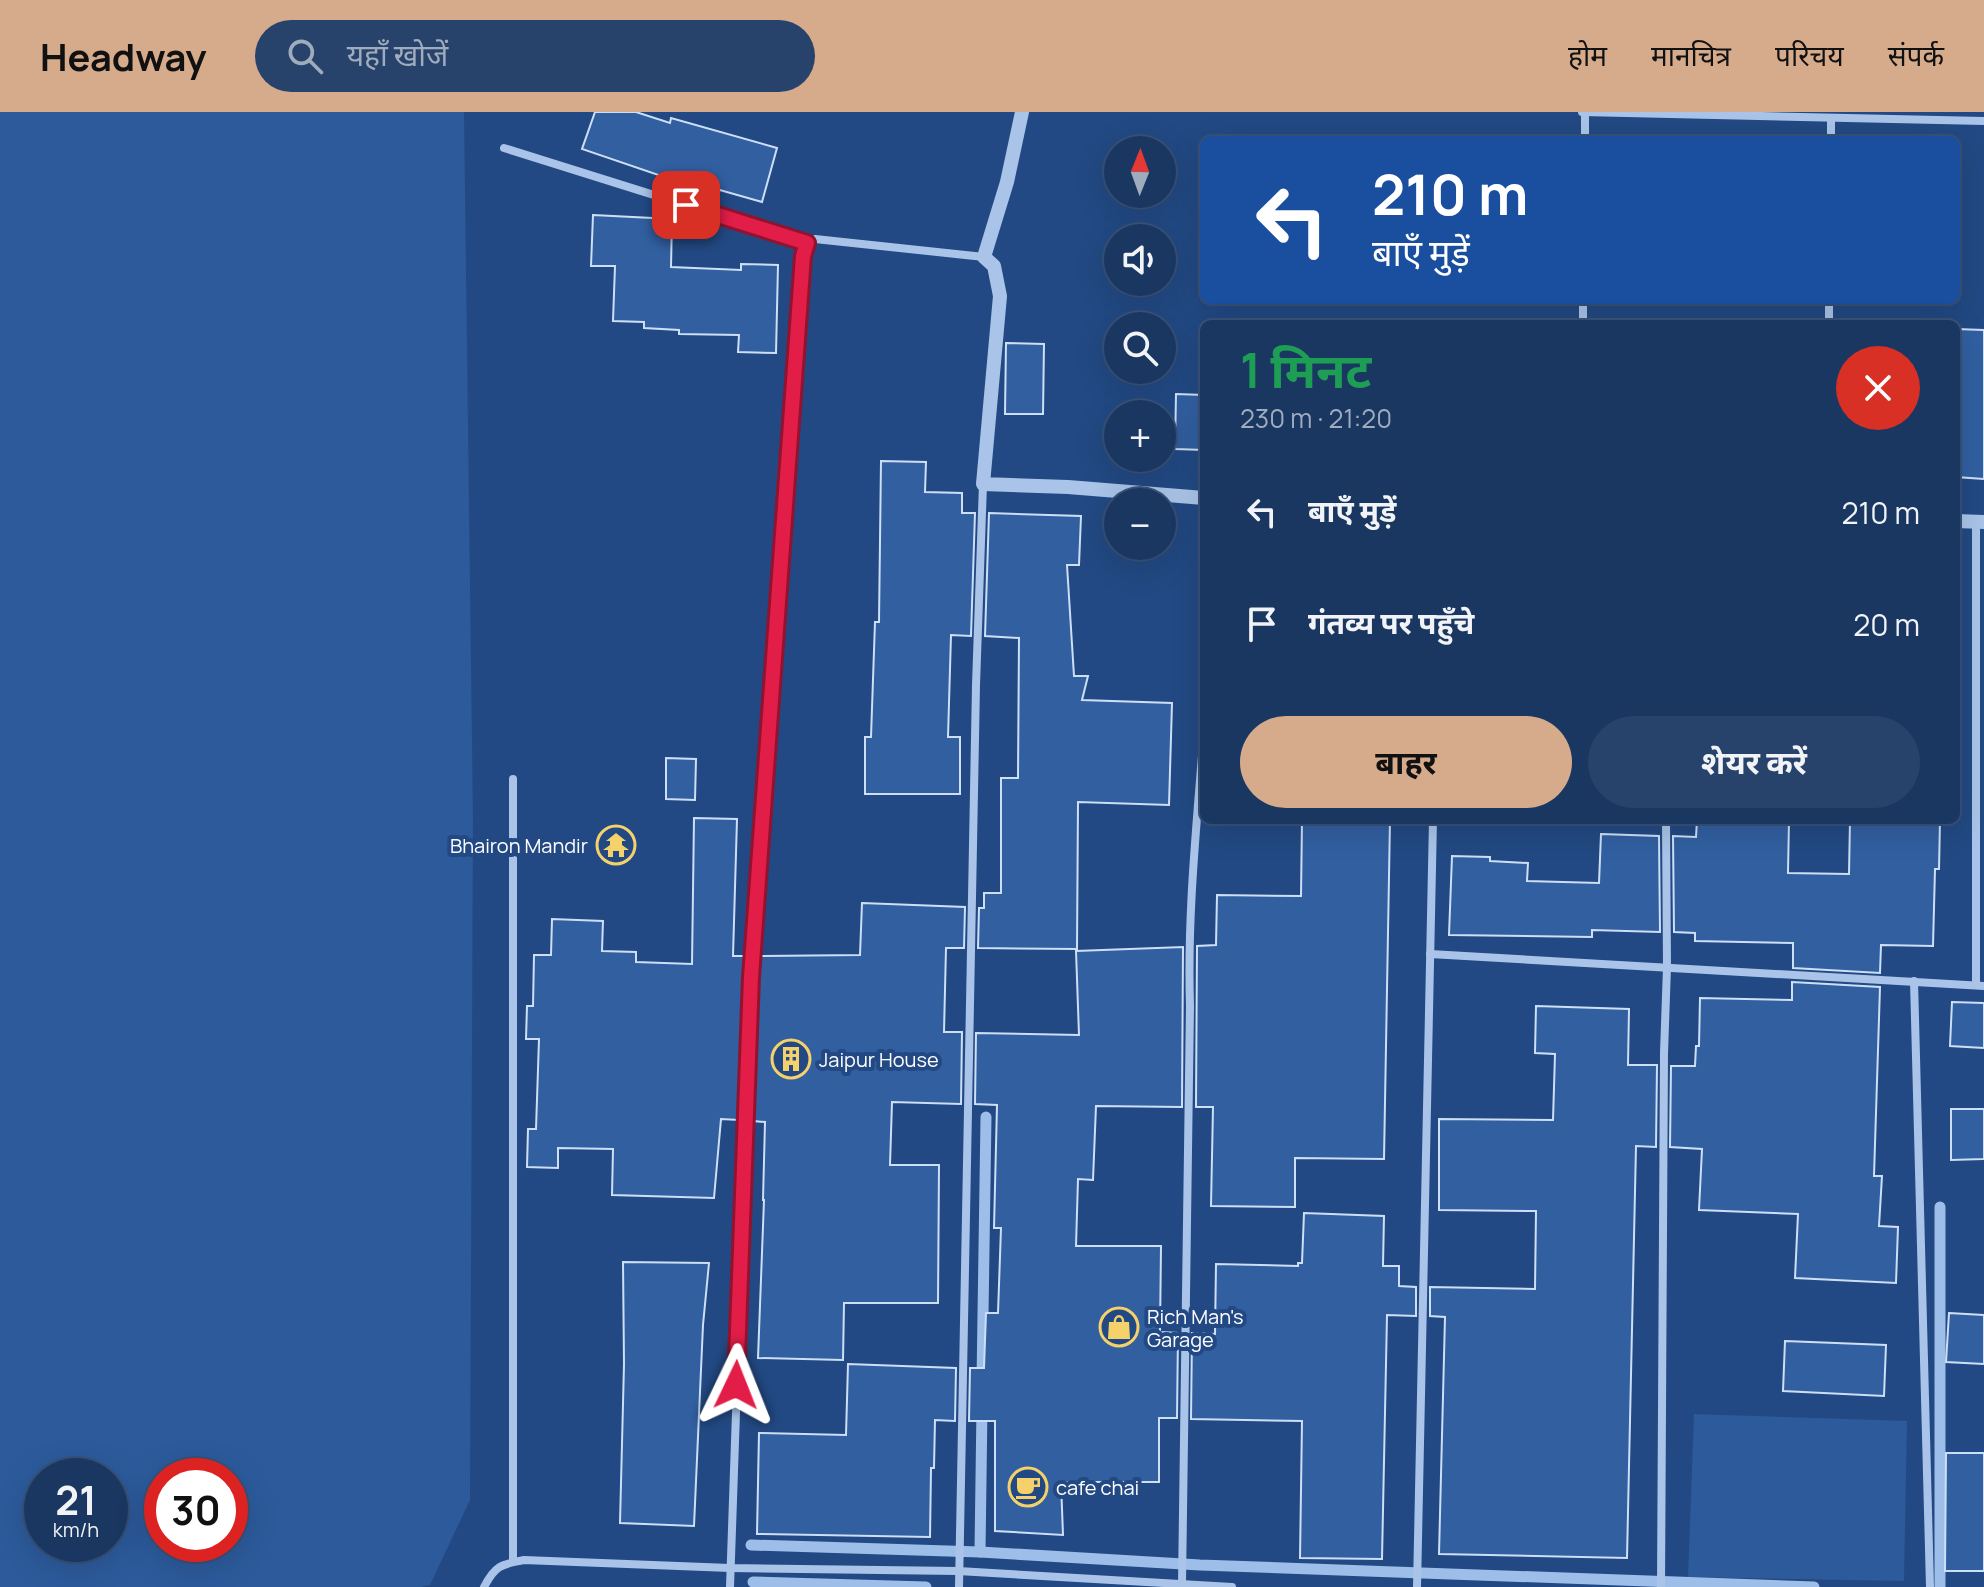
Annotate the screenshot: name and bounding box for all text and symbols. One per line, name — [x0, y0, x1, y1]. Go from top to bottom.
search box — [255, 20, 815, 92]
text: Headway — [40, 30, 207, 82]
icon: search — [283, 34, 327, 78]
text: यहाँ खोजें — [347, 34, 448, 75]
text: होम — [1568, 36, 1607, 74]
text: मानचित्र — [1651, 36, 1731, 74]
text: परिचय — [1775, 36, 1844, 74]
text: संपर्क — [1888, 36, 1944, 74]
north arrow — [1104, 136, 1176, 208]
map controls — [1104, 136, 1176, 560]
text: 210 m — [1372, 155, 1528, 232]
icon: left — [1240, 168, 1344, 272]
pin — [652, 171, 720, 239]
icon: arrive — [664, 183, 708, 227]
button: sound — [1104, 224, 1176, 296]
text: बाएँ मुड़ें — [1372, 228, 1470, 277]
button: search — [1104, 312, 1176, 384]
text: 1 मिनट — [1240, 337, 1371, 402]
button: close — [1836, 346, 1920, 430]
button: + — [1104, 400, 1176, 472]
text: 230 m · 21:20 — [1240, 400, 1392, 436]
button: − — [1104, 488, 1176, 560]
icon: left — [1240, 490, 1284, 534]
text: बाएँ मुड़ें — [1308, 490, 1396, 531]
text: 210 m — [1841, 492, 1920, 533]
icon: arrive — [1240, 602, 1284, 646]
text: गंतव्य पर पहुँचे — [1308, 602, 1474, 643]
text: 20 m — [1853, 604, 1920, 645]
button: बाहर — [1240, 716, 1572, 808]
button: शेयर करें — [1588, 716, 1920, 808]
temple icon: Bhairon Mandir — [595, 824, 637, 866]
place label: Bhairon Mandir — [450, 832, 588, 859]
building icon: Jaipur House — [770, 1038, 812, 1080]
place label: Jaipur House — [819, 1046, 939, 1073]
place label: Rich Man's Garage — [1147, 1303, 1243, 1353]
shop icon: Rich Man's Garage — [1098, 1306, 1140, 1348]
position arrow — [694, 1343, 778, 1427]
speed limit sign: 30 — [144, 1458, 248, 1562]
cafe icon: cafe chai — [1007, 1466, 1049, 1508]
text: 21 — [55, 1472, 97, 1527]
place label: cafe chai — [1056, 1474, 1139, 1501]
text: km/h — [53, 1516, 99, 1543]

